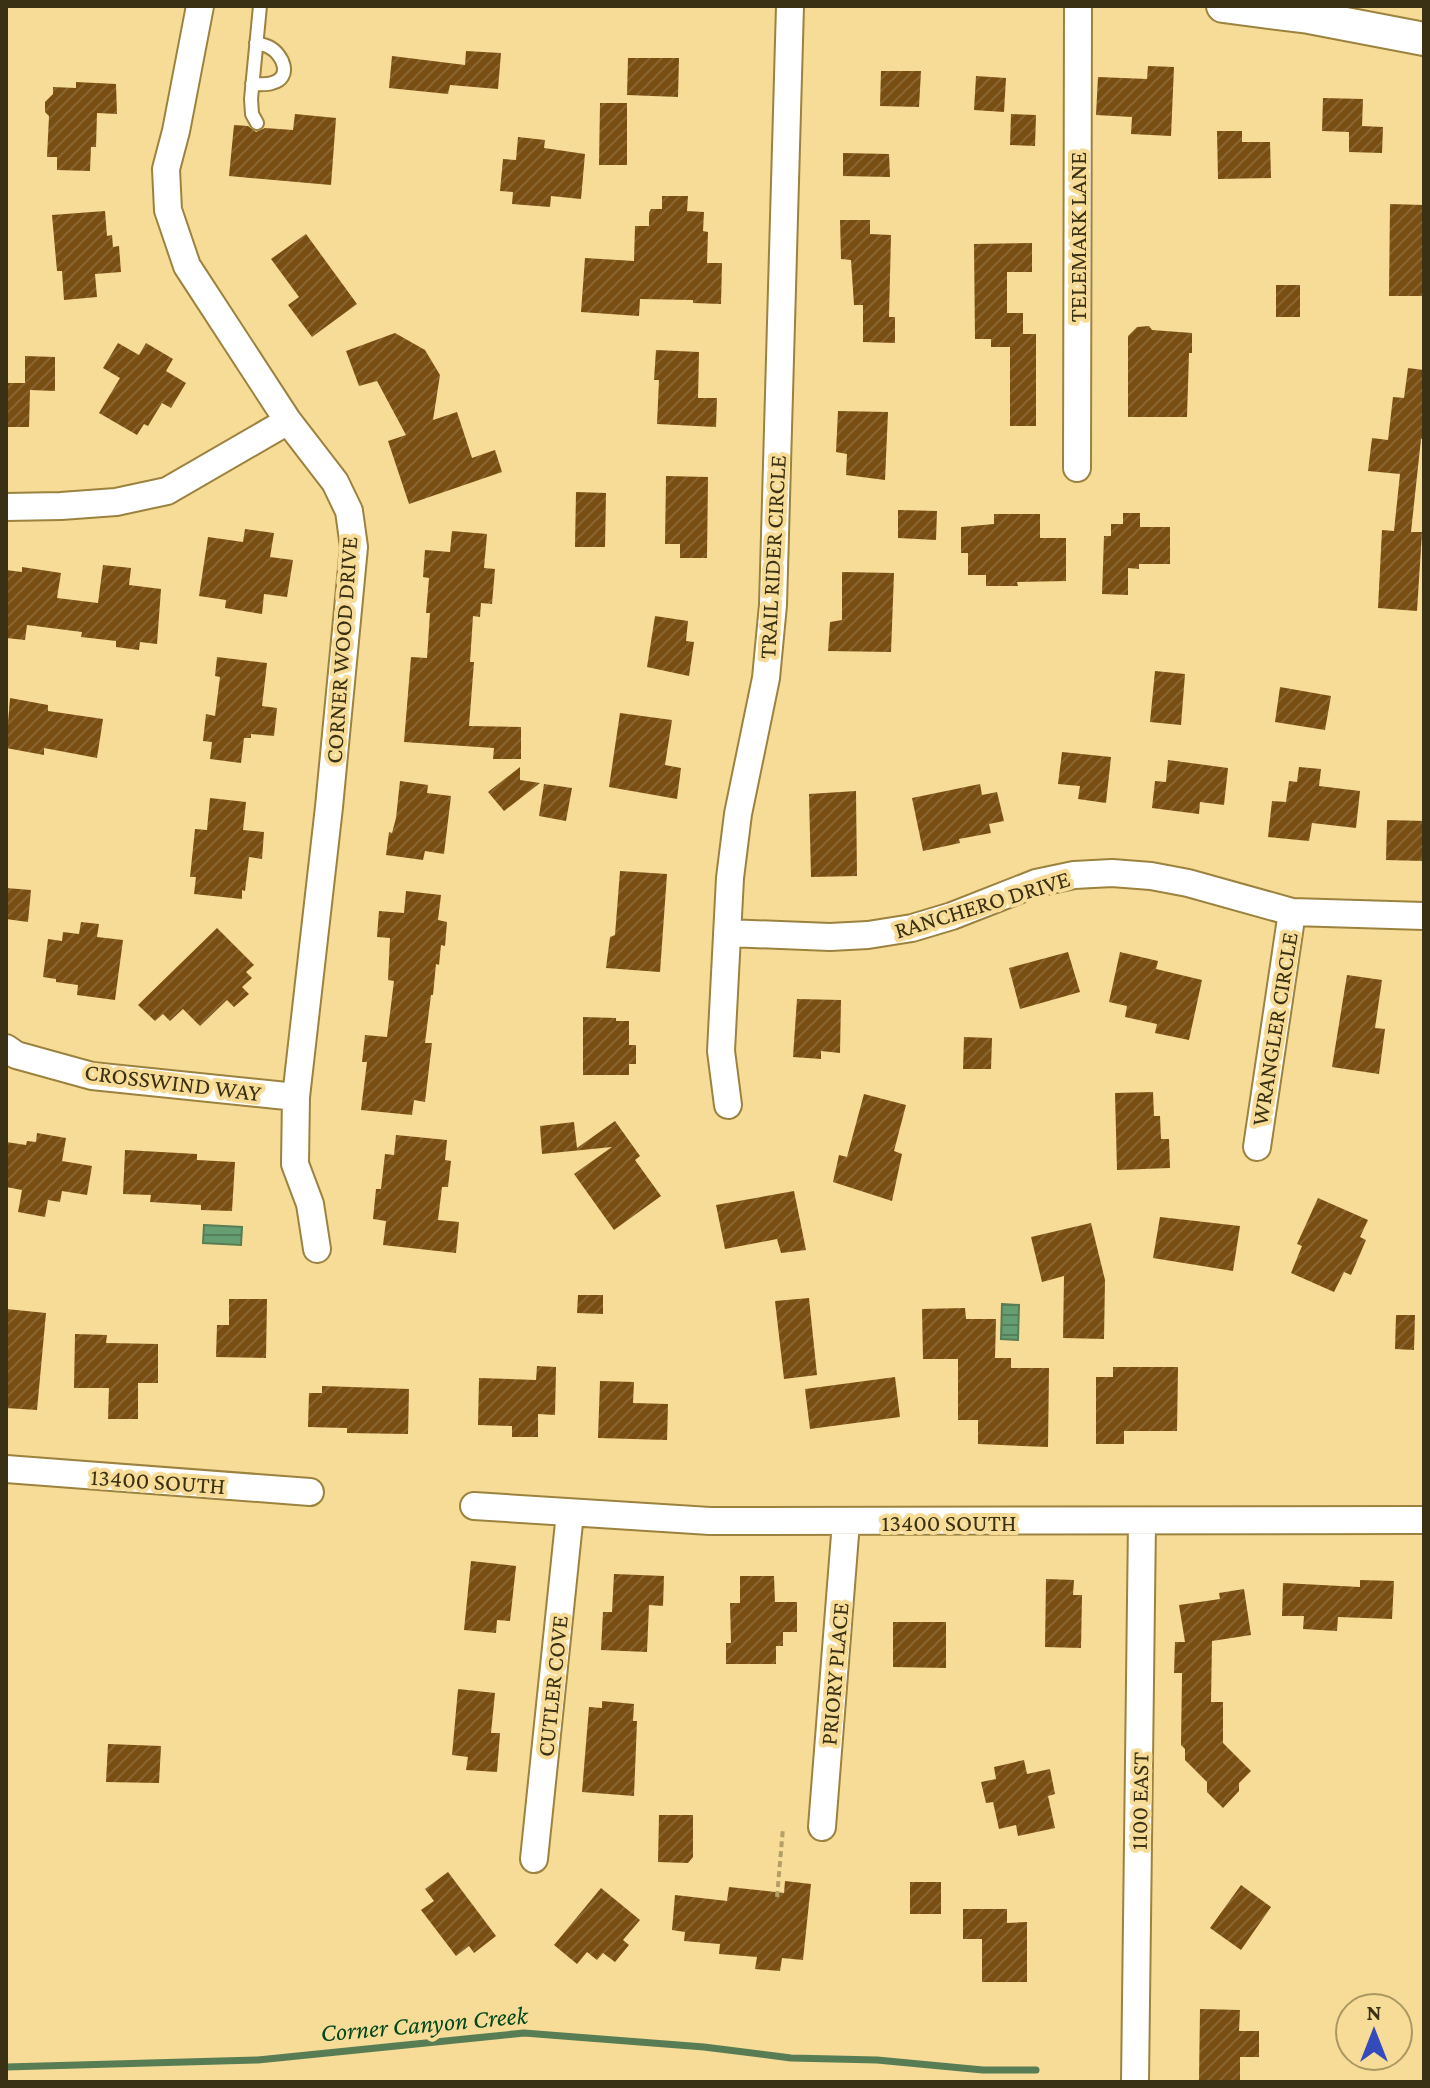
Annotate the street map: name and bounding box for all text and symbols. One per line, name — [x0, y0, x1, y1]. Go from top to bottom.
street label: TELEMARK LANE — [1064, 152, 1091, 322]
street label: TRAIL RIDER CIRCLE — [753, 454, 791, 660]
street label: CORNER WOOD DRIVE — [320, 536, 362, 764]
street label: RANCHERO DRIVE — [891, 864, 1073, 944]
street label: WRANGLER CIRCLE — [1245, 930, 1303, 1128]
street label: CROSSWIND WAY — [83, 1058, 263, 1106]
street label: 13400 SOUTH — [90, 1463, 226, 1499]
street label: 13400 SOUTH — [882, 1509, 1016, 1536]
street label: PRIORY PLACE — [814, 1601, 854, 1747]
street label: CUTLER COVE — [531, 1614, 573, 1758]
street label: 1100 EAST — [1125, 1752, 1153, 1850]
north arrow — [1334, 1992, 1414, 2072]
water label: Corner Canyon Creek — [319, 2000, 530, 2047]
text: N — [1367, 2000, 1382, 2025]

